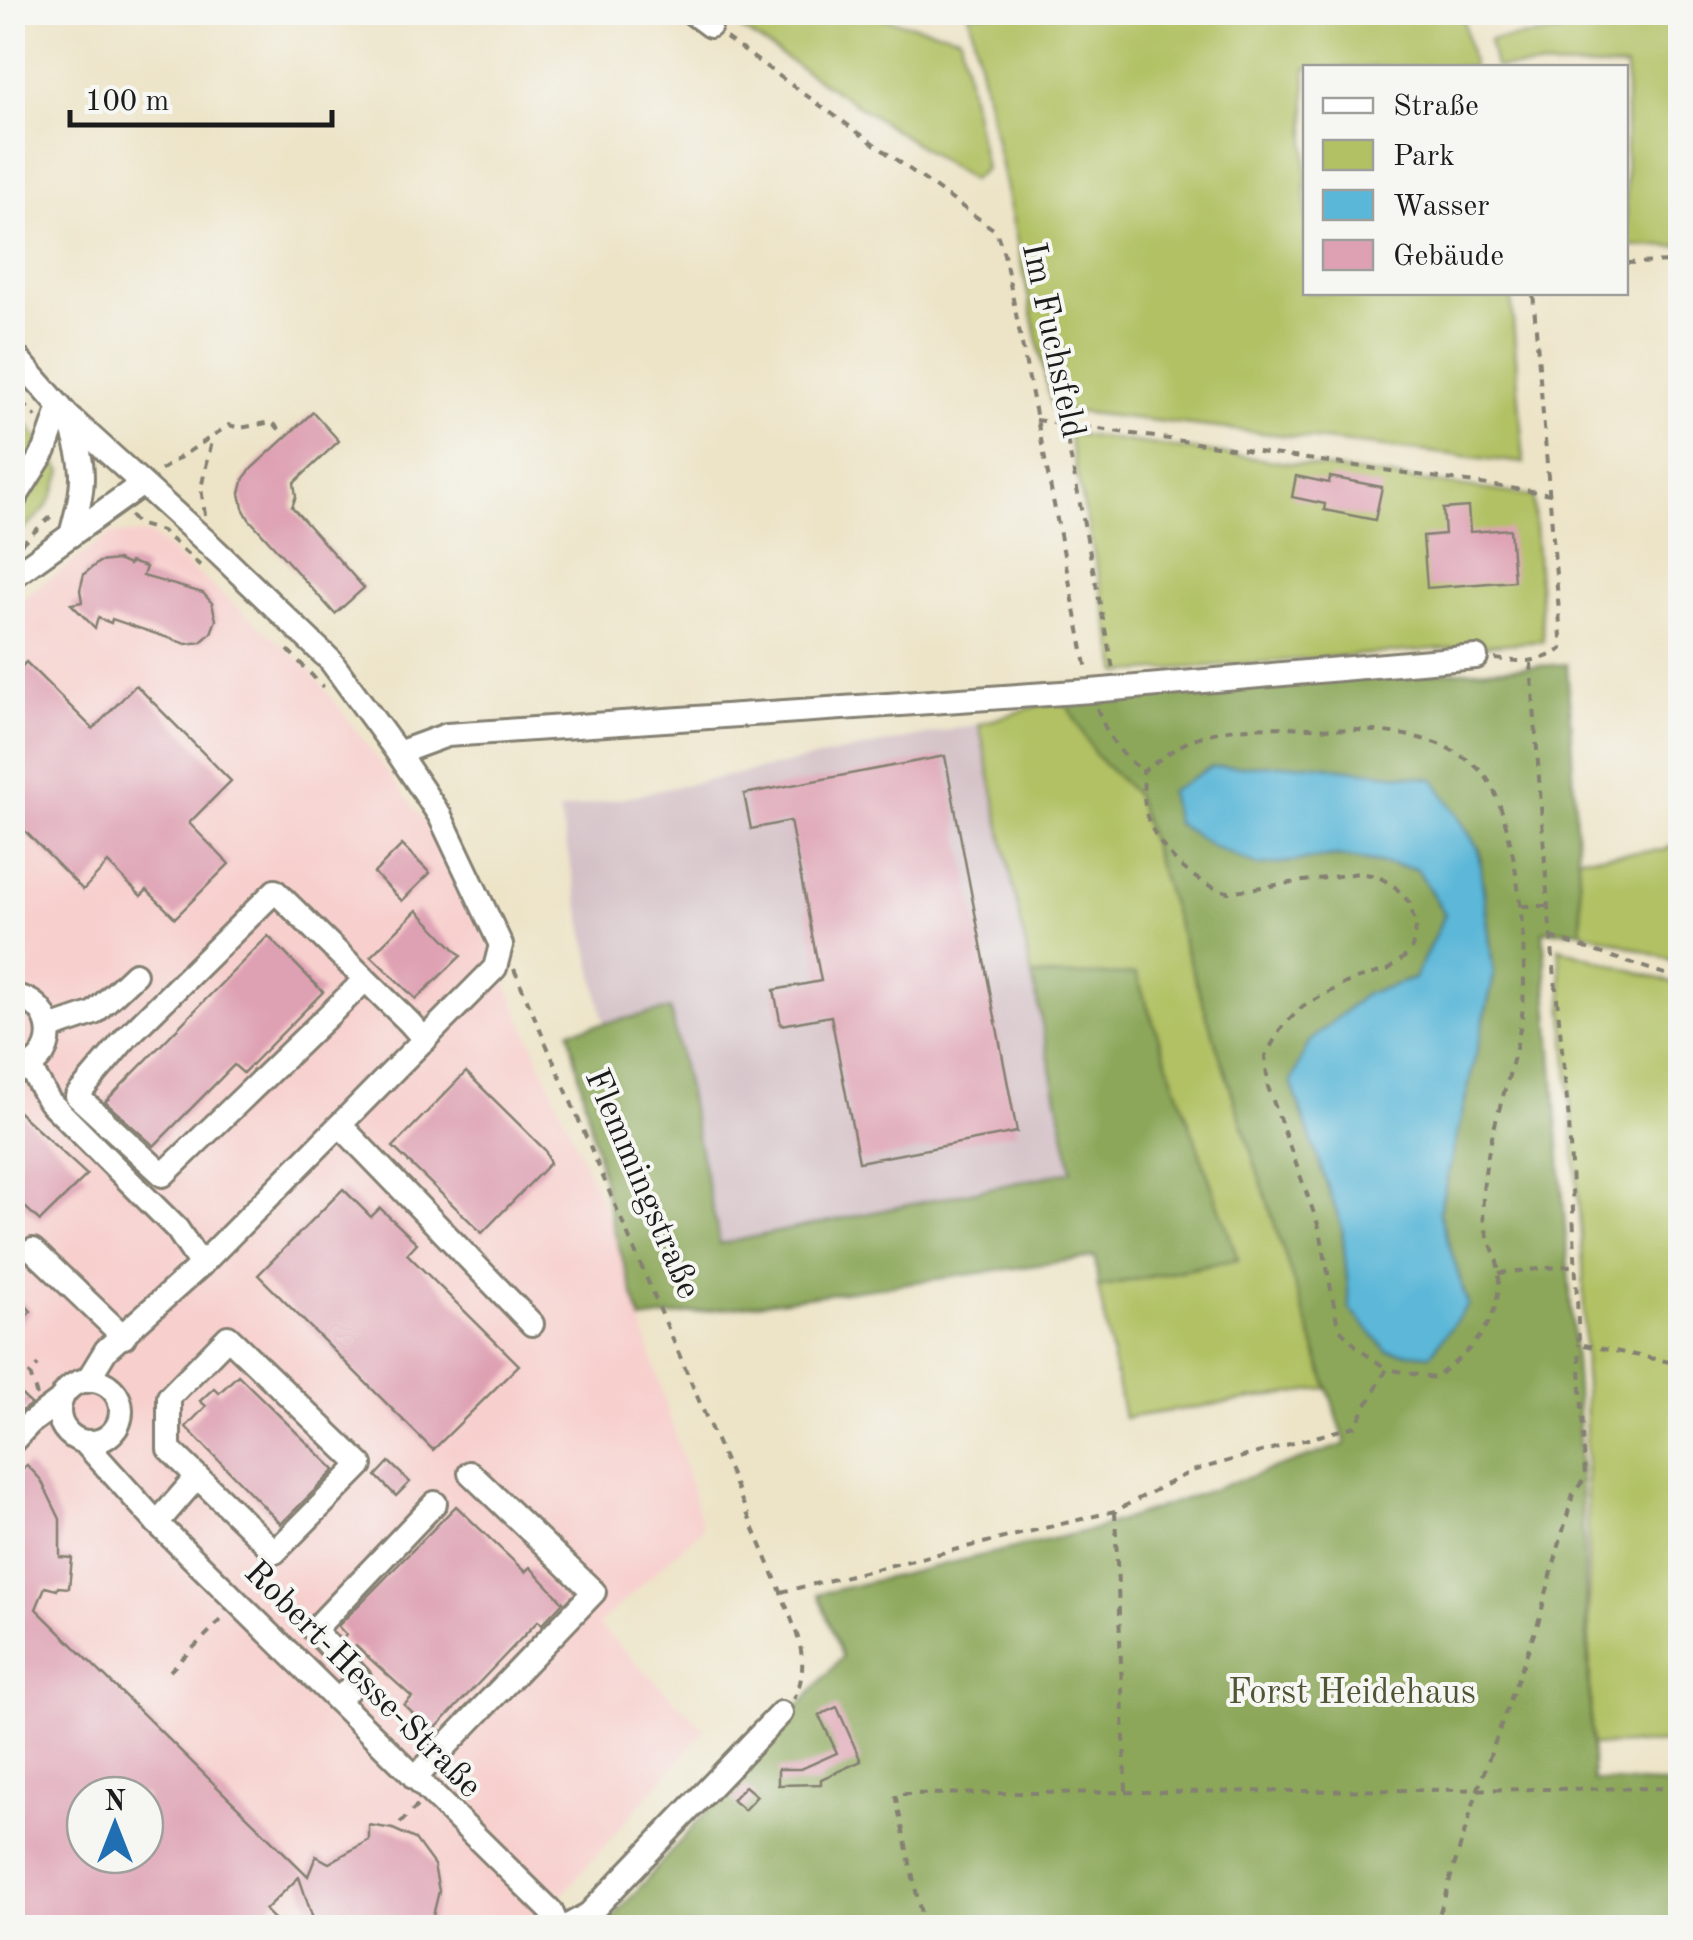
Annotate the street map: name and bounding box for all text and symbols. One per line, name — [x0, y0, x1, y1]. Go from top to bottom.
scale bar — [70, 65, 332, 127]
legend — [1303, 65, 1628, 295]
text: 100 m — [85, 87, 169, 117]
text: Straße — [1393, 92, 1479, 122]
text: Park — [1393, 142, 1455, 172]
text: Wasser — [1393, 192, 1490, 222]
street label: Im Fuchsfeld — [1015, 240, 1090, 441]
text: Gebäude — [1393, 242, 1504, 272]
street label: Flemmingstraße — [578, 1064, 706, 1304]
street label: Robert-Hesse-Straße — [237, 1555, 487, 1805]
park label: Forst Heidehaus — [1228, 1676, 1476, 1711]
north arrow — [65, 1775, 165, 1875]
text: N — [104, 1789, 126, 1817]

